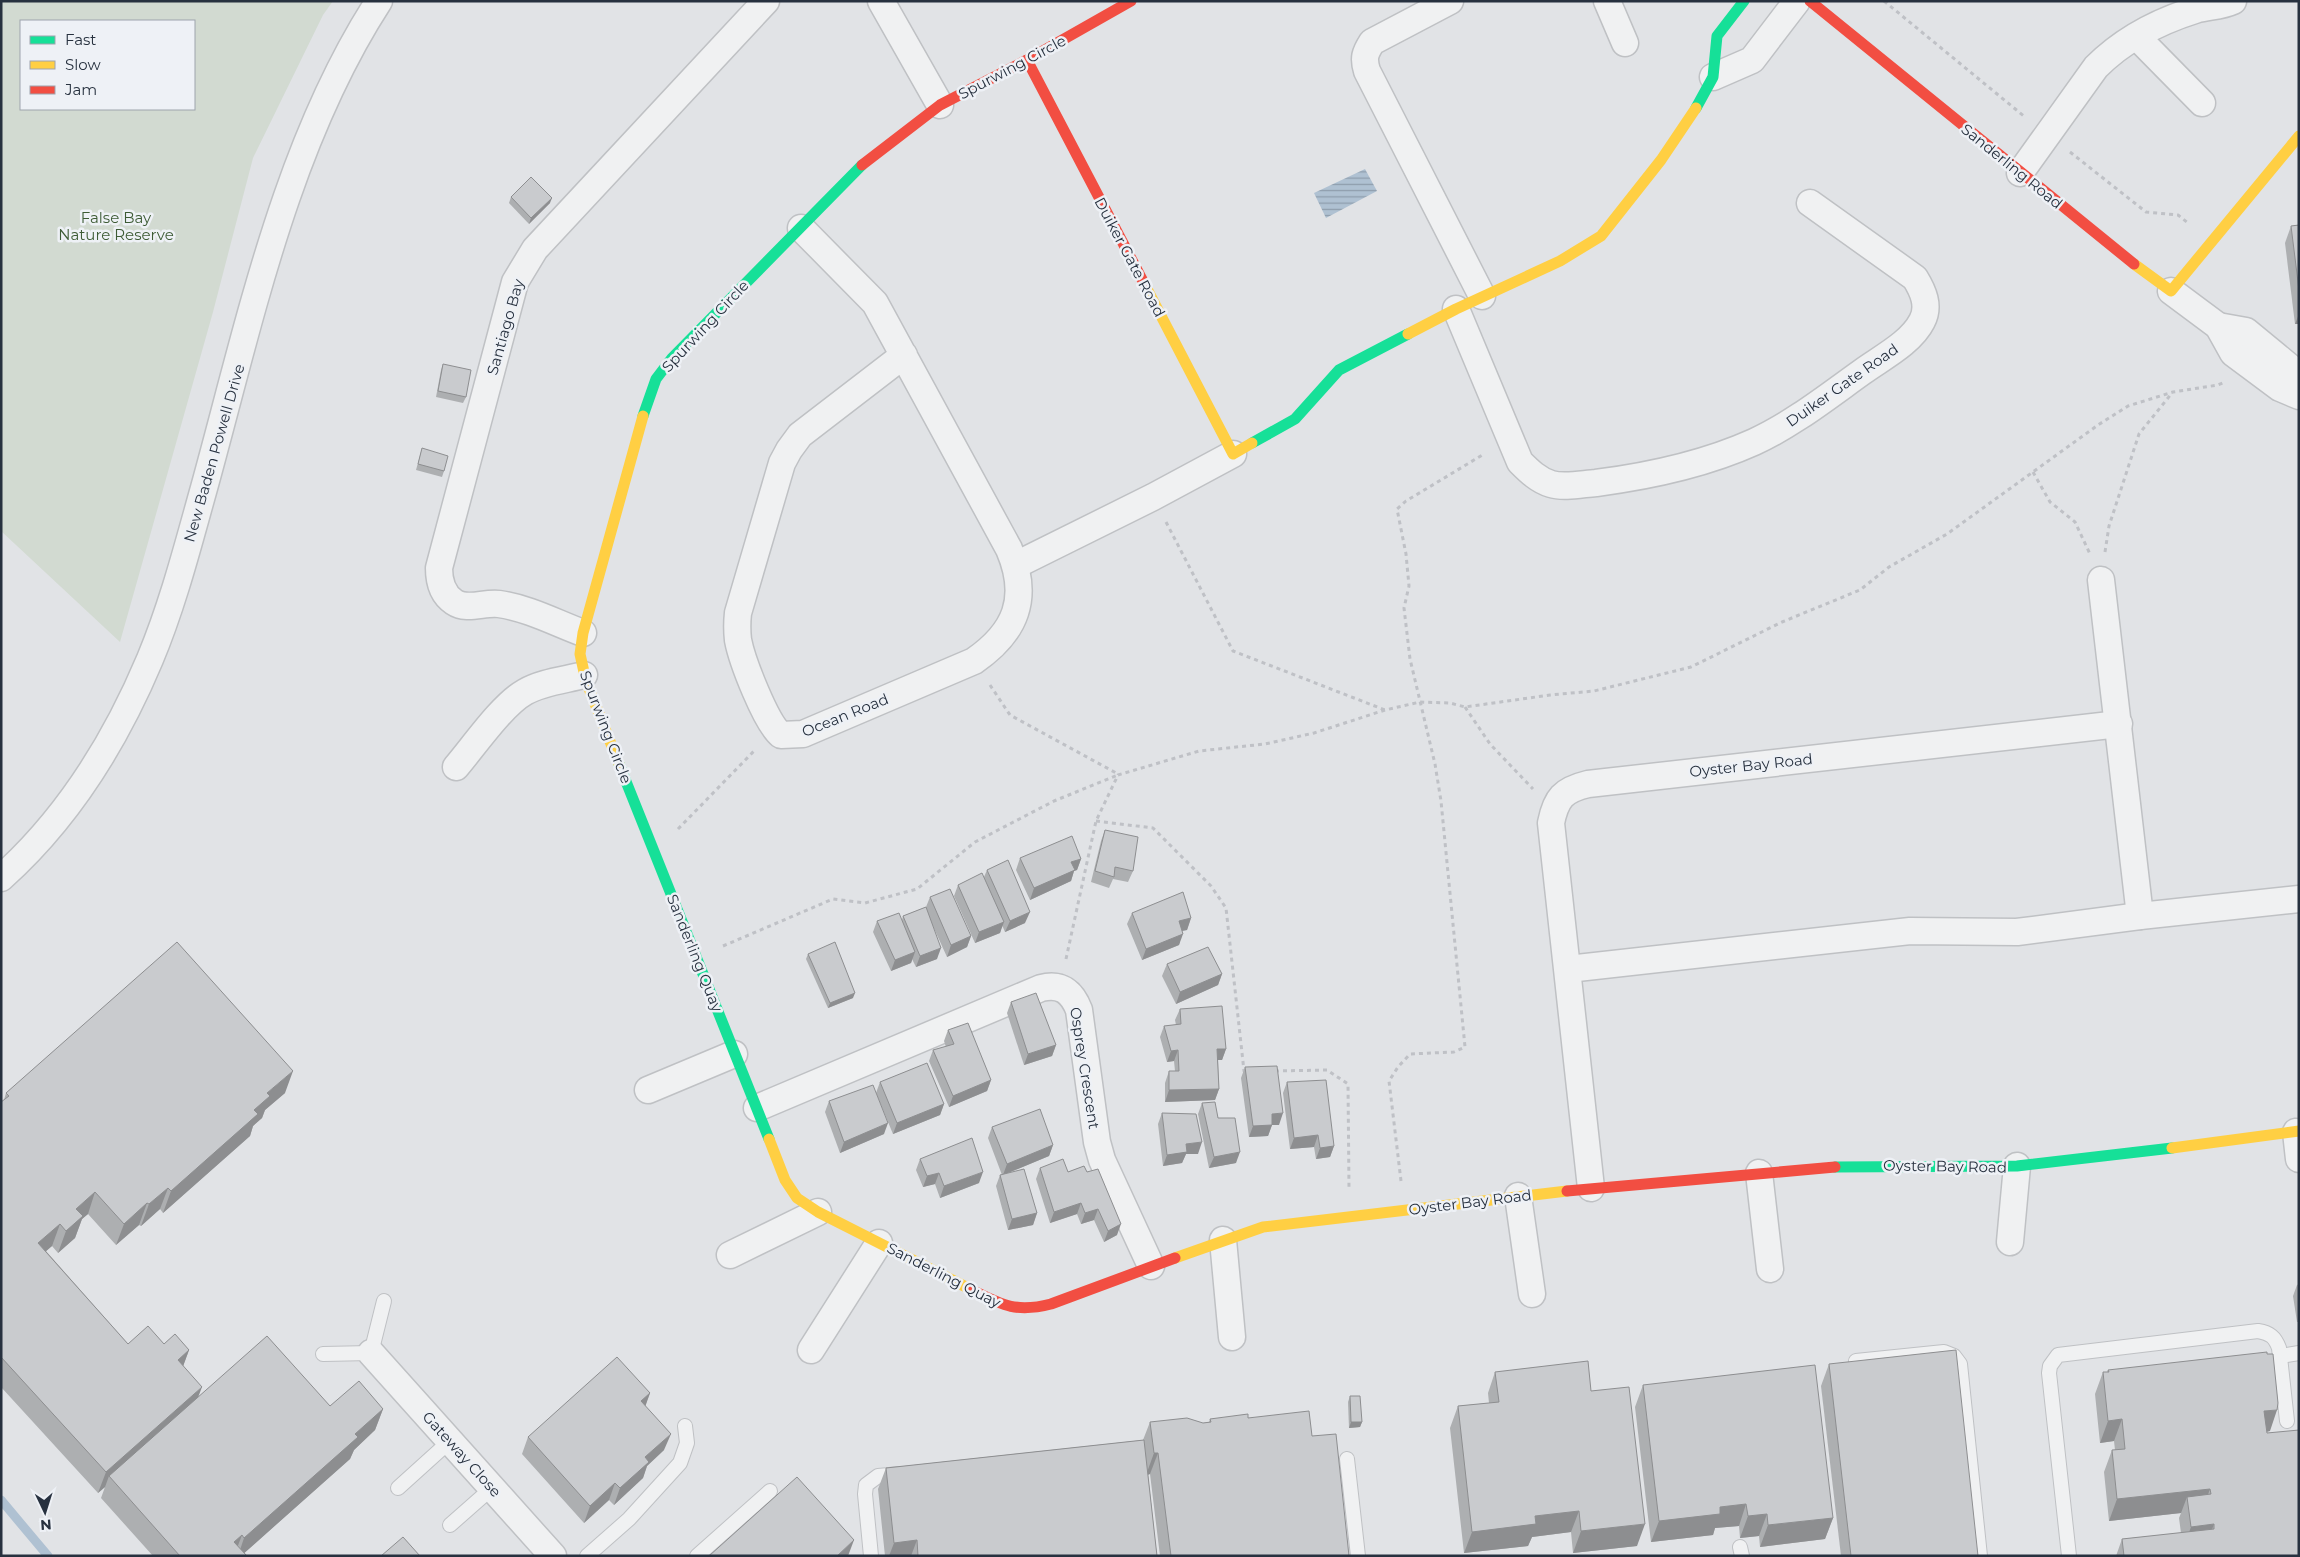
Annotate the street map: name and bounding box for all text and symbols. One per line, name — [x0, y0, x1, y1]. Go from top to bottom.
legend — [20, 20, 195, 110]
text: Fast — [65, 30, 96, 49]
street label: Spurwing Circle — [955, 31, 1069, 103]
text: Slow — [65, 55, 101, 74]
text: Jam — [64, 80, 97, 99]
street label: Sanderling Road — [1957, 119, 2067, 213]
street label: Duiker Gate Road — [1090, 194, 1170, 320]
park label: False Bay Nature Reserve — [58, 208, 174, 244]
street label: Santiago Bay — [482, 276, 528, 377]
street label: Spurwing Circle — [657, 276, 753, 376]
street label: Duiker Gate Road — [1782, 339, 1902, 431]
street label: New Baden Powell Drive — [179, 362, 249, 544]
street label: Spurwing Circle — [576, 668, 636, 786]
street label: Ocean Road — [799, 689, 891, 741]
street label: Oyster Bay Road — [1688, 749, 1814, 781]
street label: Sanderling Quay — [663, 891, 728, 1015]
street label: Osprey Crescent — [1066, 1006, 1104, 1130]
street label: Oyster Bay Road — [1883, 1155, 2007, 1177]
street label: Oyster Bay Road — [1407, 1185, 1533, 1219]
street label: Sanderling Quay — [884, 1238, 1005, 1312]
street label: Gateway Close — [418, 1407, 506, 1501]
north arrow — [20, 1487, 70, 1537]
text: N — [40, 1516, 52, 1534]

